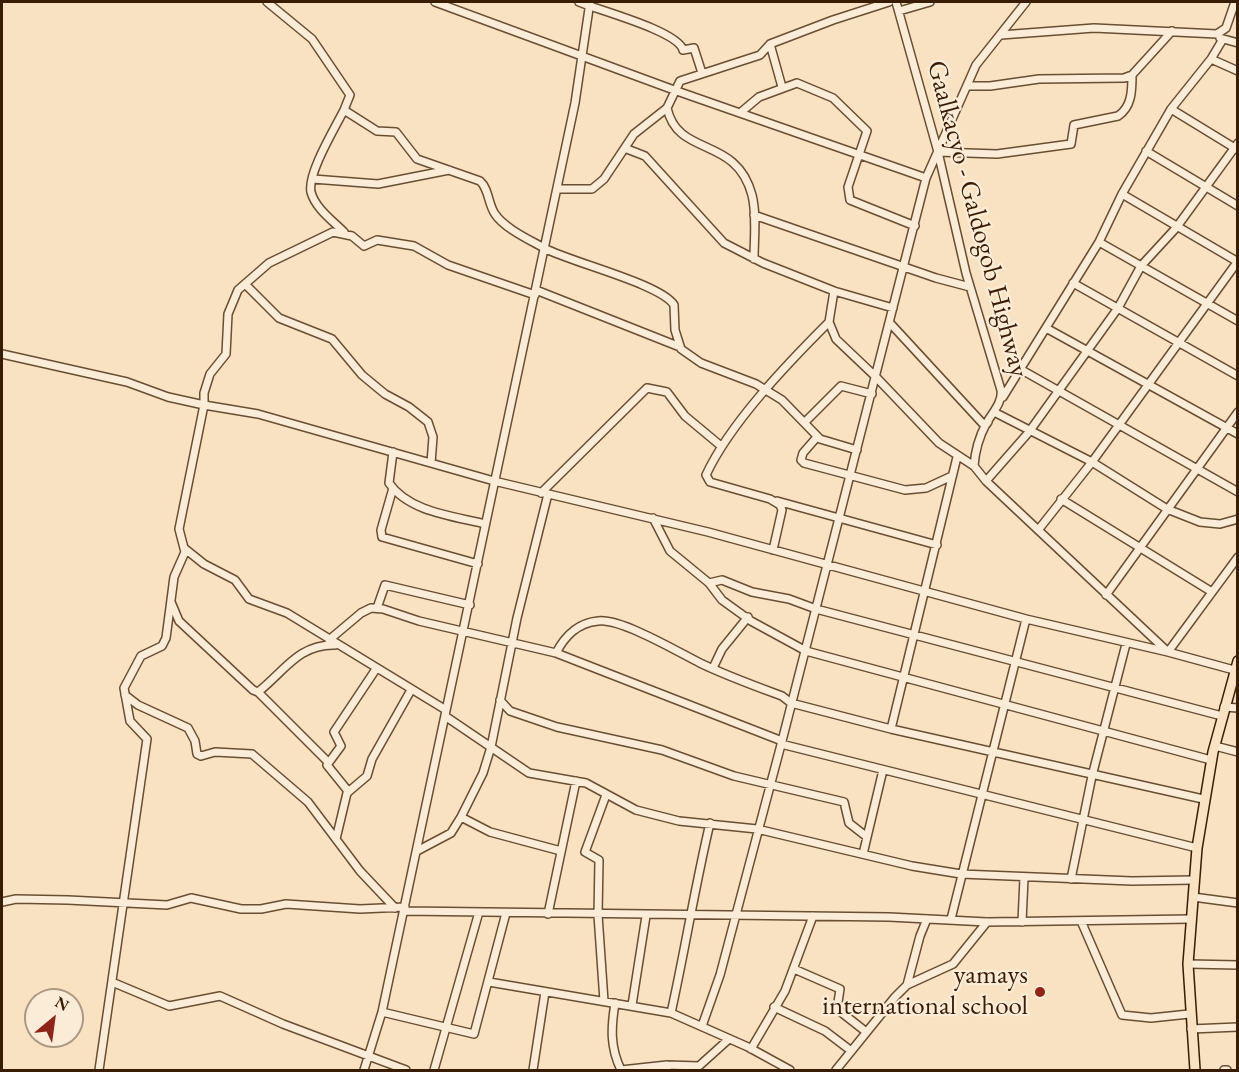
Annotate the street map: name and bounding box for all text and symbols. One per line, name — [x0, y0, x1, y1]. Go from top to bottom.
street label: Gaalkacyo - Galdogob Highway — [919, 57, 1035, 381]
place label: yamays international school — [822, 960, 1028, 1023]
marker: yamays international school — [1033, 985, 1047, 999]
north arrow — [24, 988, 84, 1048]
text: N — [51, 991, 73, 1016]

